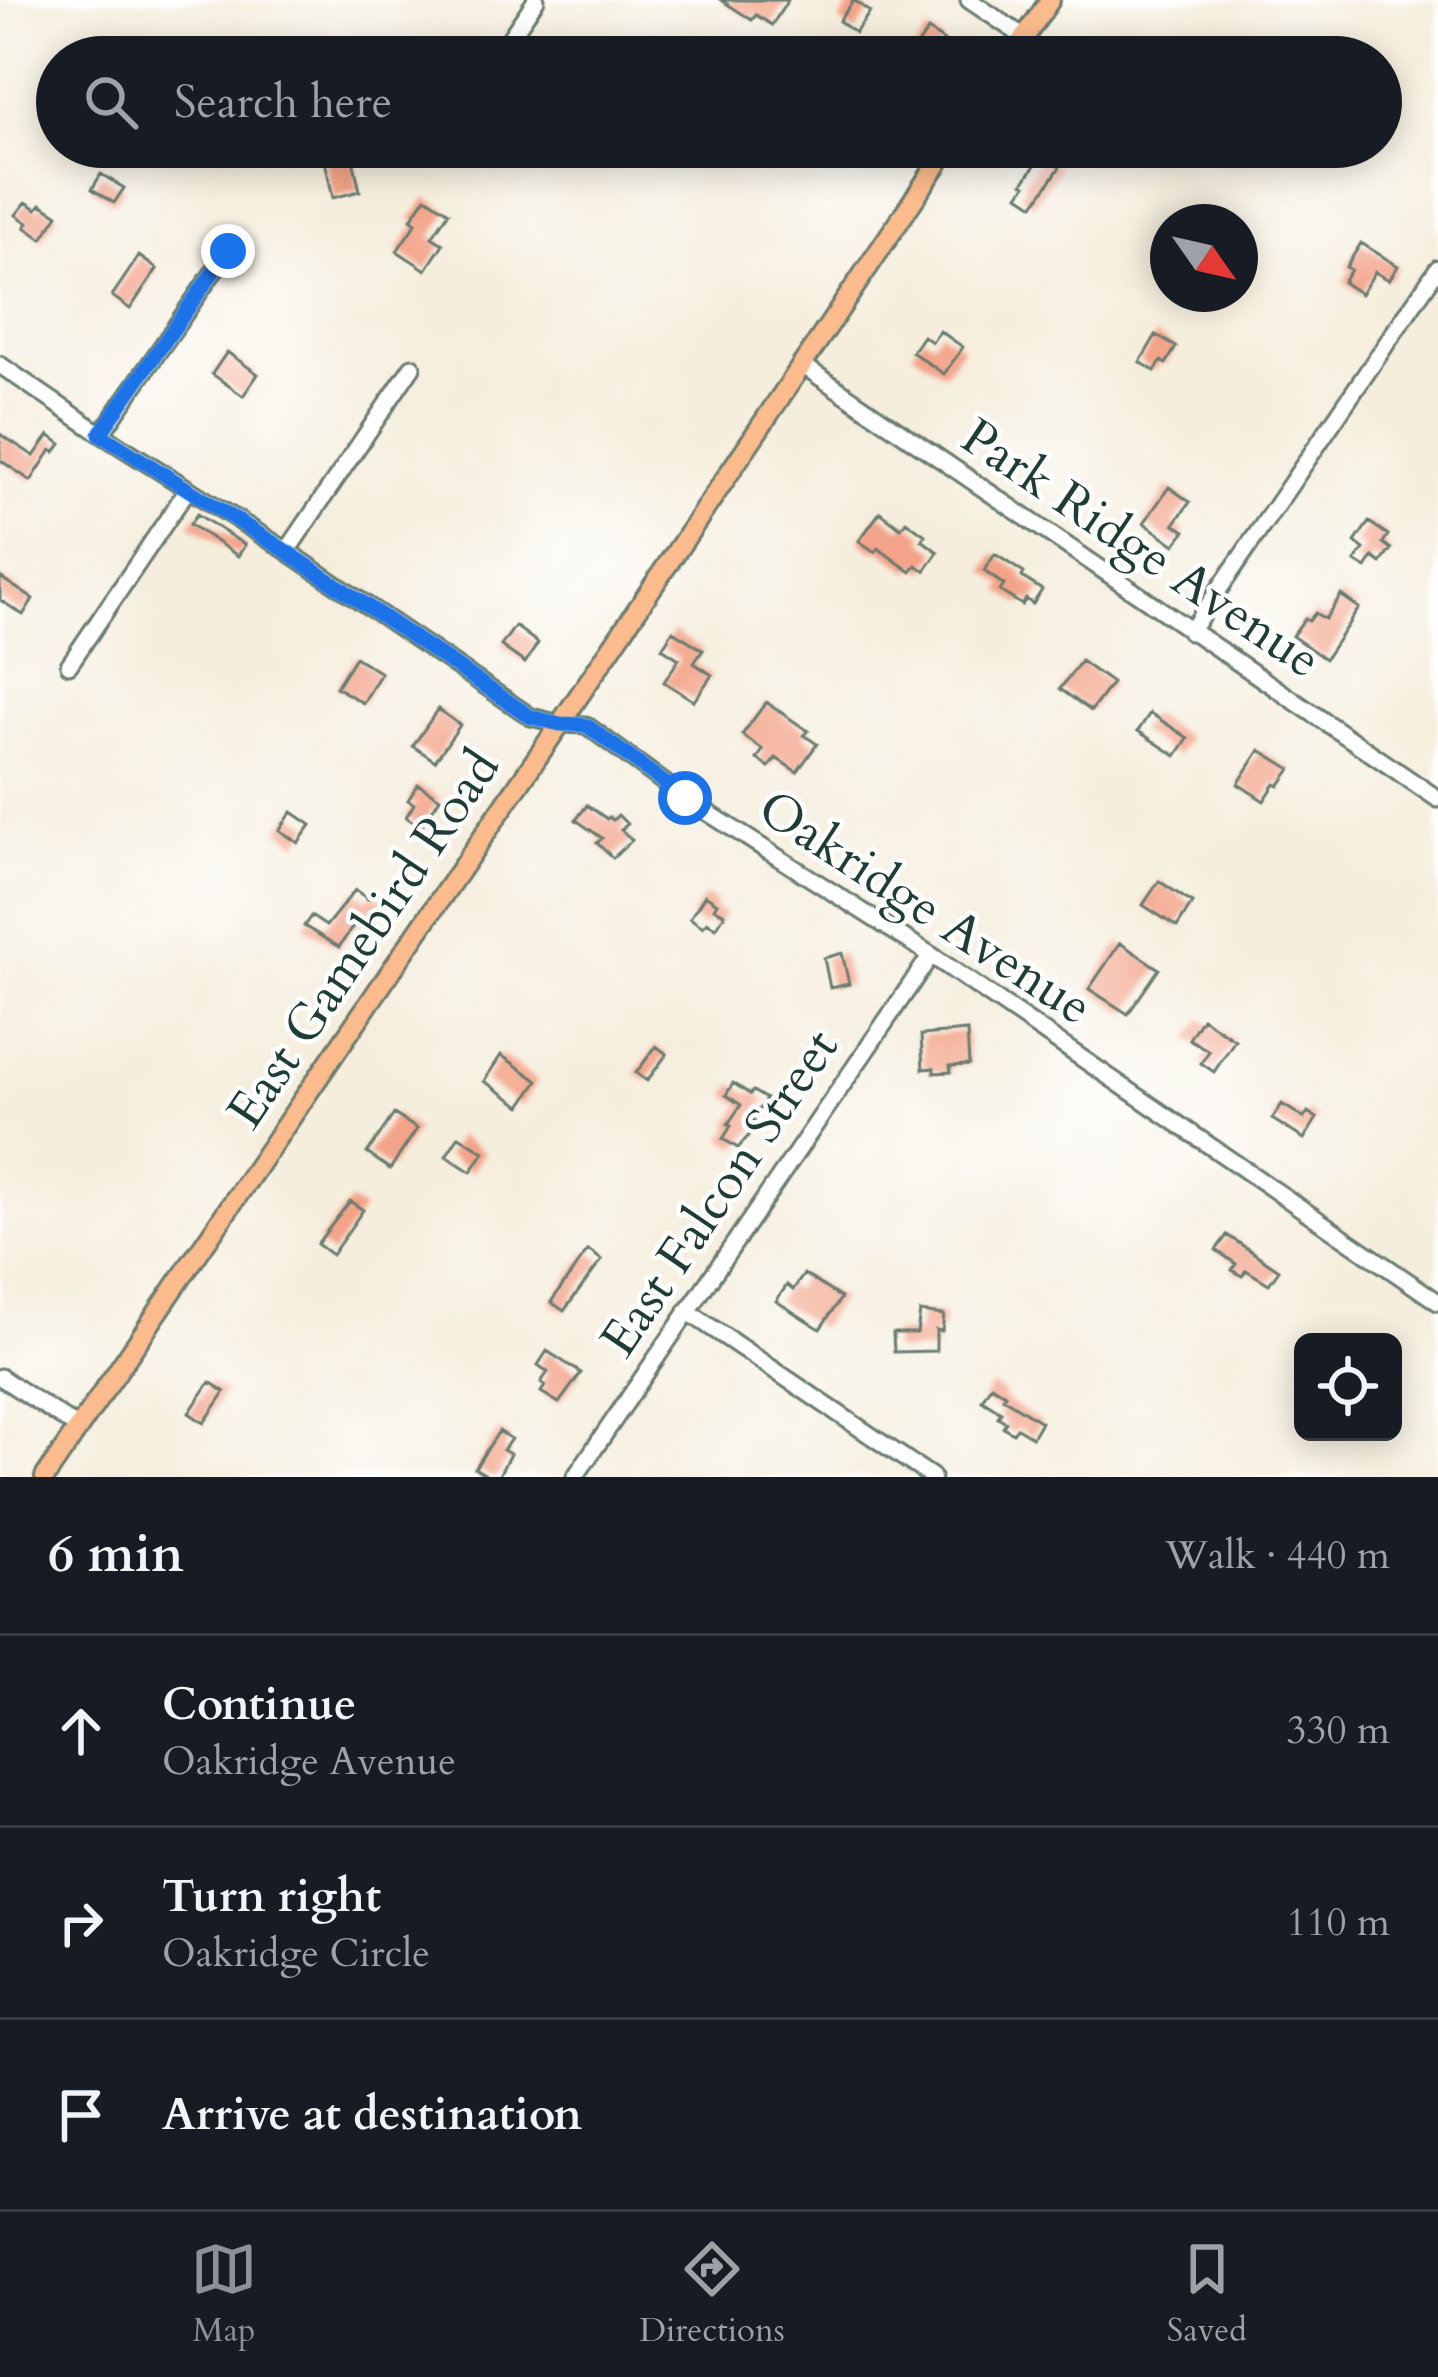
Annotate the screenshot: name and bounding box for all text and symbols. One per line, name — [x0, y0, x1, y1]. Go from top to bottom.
search box — [36, 36, 1402, 168]
icon: search — [78, 69, 144, 135]
text: Search here — [174, 72, 392, 133]
north arrow — [1150, 204, 1258, 312]
route end — [201, 224, 255, 278]
street label: Park Ridge Avenue — [947, 402, 1334, 695]
street label: East Gamebird Road — [211, 736, 516, 1142]
route start — [658, 771, 712, 825]
street label: Oakridge Avenue — [745, 774, 1105, 1042]
street label: East Falcon Street — [584, 1016, 855, 1370]
map controls — [1294, 1333, 1402, 1441]
button: locate — [1294, 1333, 1402, 1441]
text: 6 min — [48, 1520, 184, 1590]
text: Walk · 440 m — [1165, 1529, 1390, 1582]
text: Continue — [162, 1674, 356, 1735]
icon: ahead — [48, 1698, 114, 1764]
text: 330 m — [1287, 1704, 1390, 1757]
text: Oakridge Avenue — [162, 1735, 456, 1788]
text: Turn right — [162, 1866, 381, 1927]
icon: right — [48, 1890, 114, 1956]
text: 110 m — [1287, 1896, 1390, 1949]
text: Oakridge Circle — [162, 1927, 430, 1980]
icon: arrive — [48, 2082, 114, 2148]
text: Arrive at destination — [162, 2084, 582, 2145]
tab: Map — [191, 2236, 257, 2353]
tab: Directions — [639, 2236, 785, 2353]
tab: Saved — [1167, 2236, 1247, 2353]

